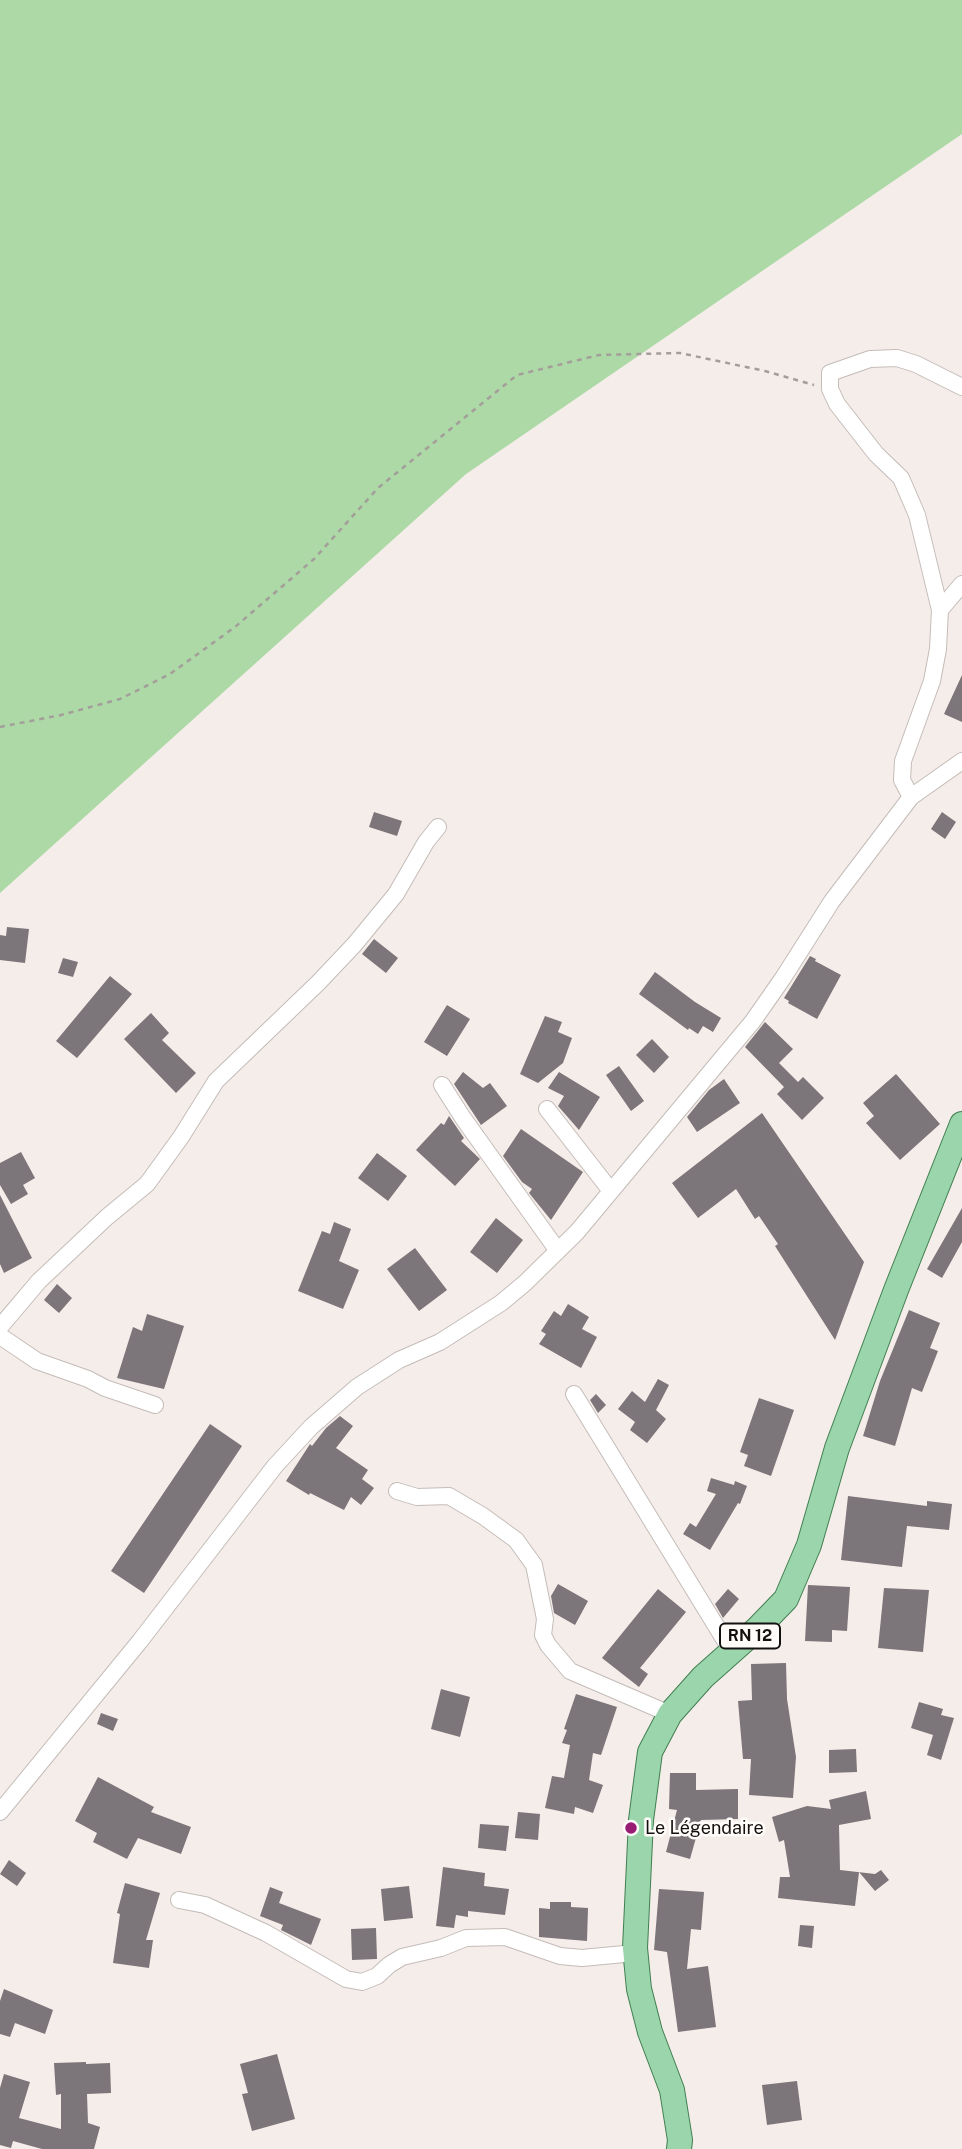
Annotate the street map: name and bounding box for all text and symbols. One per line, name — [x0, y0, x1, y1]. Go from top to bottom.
road number: RN 12 — [720, 1624, 780, 1648]
place label: Le Légendaire — [645, 1817, 764, 1839]
marker: Le Légendaire — [623, 1820, 639, 1836]

